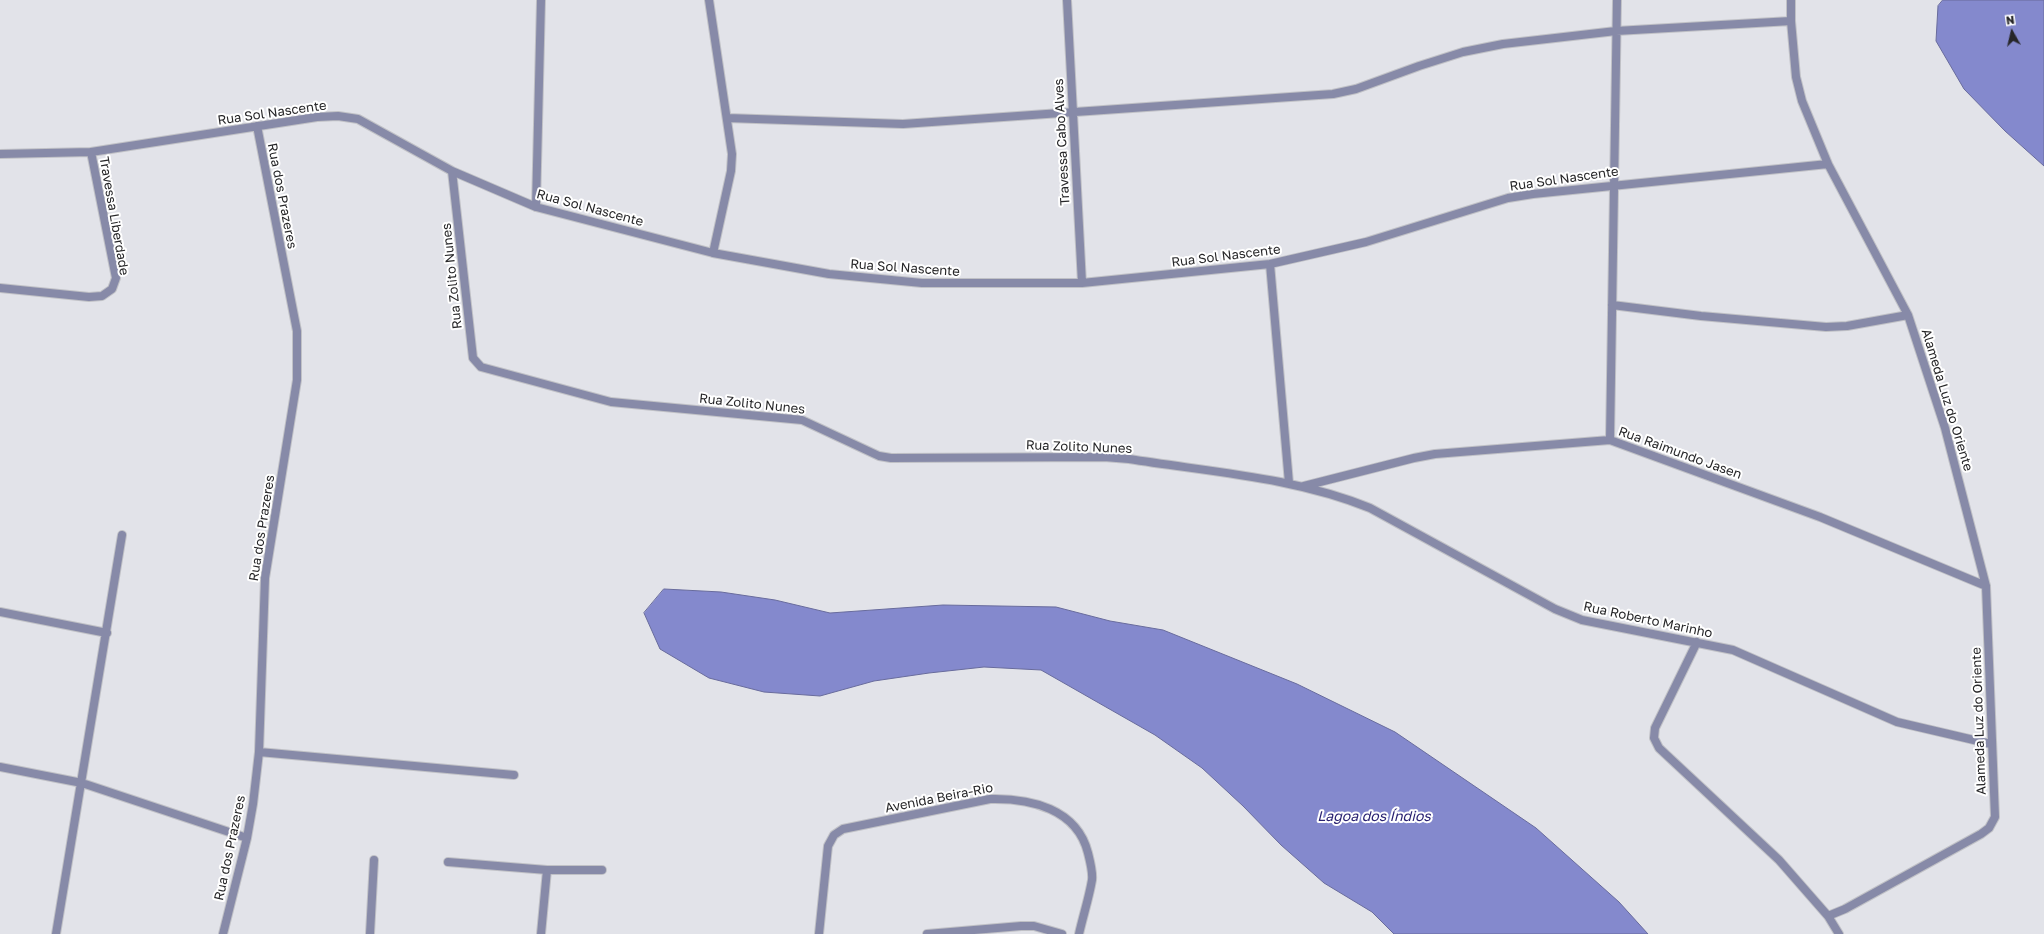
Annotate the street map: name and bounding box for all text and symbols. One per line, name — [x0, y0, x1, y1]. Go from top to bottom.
north arrow — [1992, 12, 2032, 52]
text: N — [2005, 13, 2015, 27]
street label: Travessa Cabo Alves — [1051, 78, 1073, 206]
street label: Rua Sol Nascente — [216, 98, 328, 128]
street label: Rua dos Prazeres — [264, 142, 300, 250]
street label: Travessa Liberdade — [96, 156, 132, 276]
street label: Rua Sol Nascente — [1508, 164, 1620, 194]
street label: Rua Sol Nascente — [535, 186, 645, 230]
street label: Rua Zolito Nunes — [439, 222, 465, 330]
street label: Rua Sol Nascente — [1171, 242, 1281, 270]
street label: Rua Sol Nascente — [850, 256, 960, 280]
street label: Alameda Luz do Oriente — [1918, 327, 1976, 473]
street label: Rua Zolito Nunes — [698, 391, 806, 417]
street label: Rua Raimundo Jasen — [1616, 423, 1744, 483]
street label: Rua Zolito Nunes — [1026, 437, 1132, 457]
street label: Rua dos Prazeres — [246, 474, 278, 582]
street label: Rua Roberto Marinho — [1582, 599, 1714, 641]
street label: Alameda Luz do Oriente — [1969, 647, 1989, 795]
street label: Avenida Beira-Rio — [884, 780, 994, 816]
street label: Rua dos Prazeres — [211, 794, 249, 902]
water label: Lagoa dos Índios — [1317, 809, 1431, 825]

